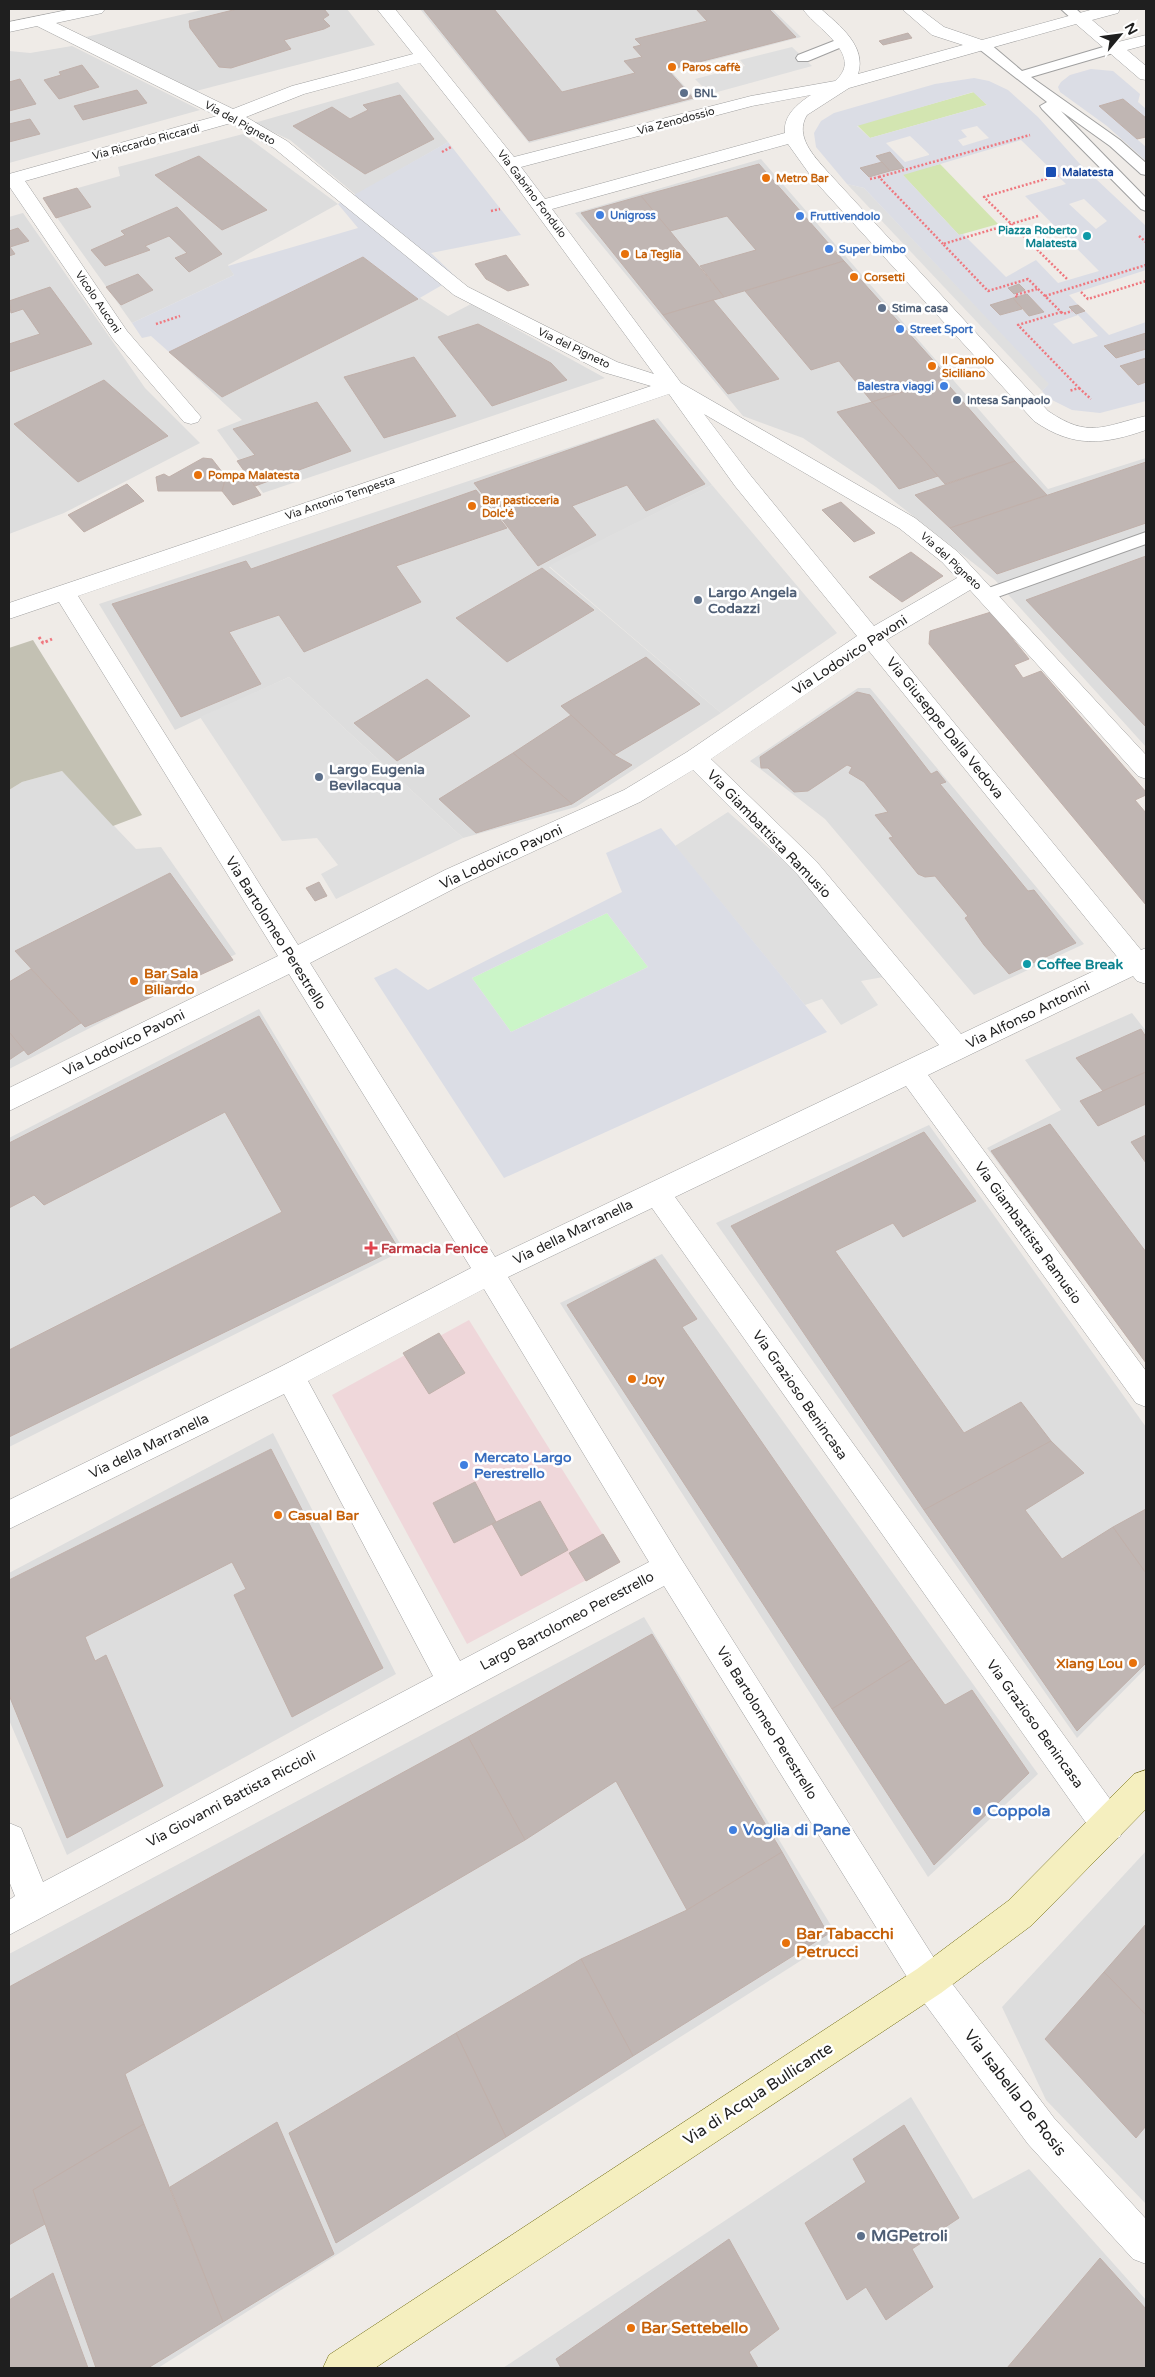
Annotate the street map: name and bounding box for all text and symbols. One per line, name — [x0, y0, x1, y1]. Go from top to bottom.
north arrow — [1095, 10, 1145, 60]
text: N — [1121, 20, 1141, 38]
marker: Paros caffè — [666, 61, 678, 73]
place label: Paros caffè — [682, 61, 741, 74]
marker: BNL — [678, 87, 690, 99]
place label: BNL — [694, 87, 717, 100]
street label: Via del Pigneto — [202, 98, 278, 148]
street label: Via Zenodossio — [636, 104, 716, 138]
street label: Via Riccardo Riccardi — [91, 121, 201, 163]
street label: Via Gabrino Fondulo — [495, 147, 569, 241]
marker: Malatesta — [1044, 165, 1058, 179]
place label: Malatesta — [1062, 166, 1114, 179]
marker: Metro Bar — [760, 172, 772, 184]
place label: Metro Bar — [776, 172, 829, 185]
marker: Unigross — [594, 209, 606, 221]
place label: Unigross — [610, 209, 657, 223]
marker: Fruttivendolo — [794, 210, 806, 222]
place label: Fruttivendolo — [810, 210, 880, 223]
place label: Piazza Roberto Malatesta — [998, 224, 1077, 250]
marker: Piazza Roberto Malatesta — [1081, 230, 1093, 242]
marker: Super bimbo — [823, 243, 835, 255]
place label: Super bimbo — [839, 243, 906, 257]
marker: La Teglia — [619, 248, 631, 260]
place label: La Teglia — [635, 248, 681, 262]
street label: Vicolo Auconi — [73, 269, 123, 335]
marker: Corsetti — [848, 271, 860, 283]
place label: Corsetti — [864, 271, 905, 284]
marker: Stima casa — [876, 302, 888, 314]
place label: Stima casa — [892, 302, 948, 315]
marker: Street Sport — [894, 323, 906, 335]
place label: Street Sport — [910, 323, 974, 337]
street label: Via del Pigneto — [536, 325, 613, 371]
place label: Il Cannolo Siciliano — [942, 354, 994, 380]
marker: Il Cannolo Siciliano — [926, 360, 938, 372]
place label: Balestra viaggi — [857, 380, 934, 394]
marker: Balestra viaggi — [938, 380, 950, 392]
marker: Intesa Sanpaolo — [951, 394, 963, 406]
place label: Intesa Sanpaolo — [967, 394, 1050, 408]
marker: Pompa Malatesta — [192, 469, 204, 481]
place label: Pompa Malatesta — [208, 469, 300, 483]
street label: Via Antonio Tempesta — [284, 473, 396, 523]
place label: Bar pasticceria Dolc'é — [482, 494, 559, 520]
marker: Bar pasticceria Dolc'é — [466, 500, 478, 512]
street label: Via del Pigneto — [918, 529, 984, 593]
place label: Largo Angela Codazzi — [708, 584, 797, 617]
marker: Largo Angela Codazzi — [692, 594, 704, 606]
street label: Via Lodovico Pavoni — [789, 612, 911, 698]
street label: Via Giuseppe Dalla Vedova — [883, 654, 1007, 802]
place label: Largo Eugenia Bevilacqua — [329, 761, 425, 794]
street label: Via Giambattista Ramusio — [703, 766, 835, 902]
marker: Largo Eugenia Bevilacqua — [313, 771, 325, 783]
street label: Via Lodovico Pavoni — [437, 821, 565, 893]
street label: Via Bartolomeo Perestrello — [222, 853, 330, 1013]
place label: Coffee Break — [1037, 956, 1123, 973]
marker: Coffee Break — [1021, 958, 1033, 970]
place label: Bar Sala Biliardo — [144, 965, 199, 998]
marker: Bar Sala Biliardo — [128, 975, 140, 987]
street label: Via Alfonso Antonini — [963, 978, 1093, 1052]
street label: Via Lodovico Pavoni — [60, 1006, 188, 1080]
street label: Via Giambattista Ramusio — [971, 1159, 1085, 1307]
street label: Via della Marranella — [510, 1196, 636, 1268]
place label: Farmacia Fenice — [381, 1240, 488, 1257]
marker: Farmacia Fenice — [365, 1242, 377, 1254]
street label: Via Grazioso Benincasa — [749, 1327, 851, 1463]
place label: Joy — [641, 1371, 665, 1388]
marker: Joy — [626, 1373, 638, 1385]
street label: Via della Marranella — [86, 1410, 212, 1482]
place label: Mercato Largo Perestrello — [474, 1449, 572, 1482]
marker: Mercato Largo Perestrello — [458, 1459, 470, 1471]
place label: Casual Bar — [288, 1507, 359, 1524]
marker: Casual Bar — [272, 1509, 284, 1521]
street label: Largo Bartolomeo Perestrello — [477, 1568, 657, 1674]
street label: Via Bartolomeo Perestrello — [713, 1643, 821, 1803]
place label: Xiang Lou — [1056, 1655, 1123, 1672]
street label: Via Grazioso Benincasa — [983, 1657, 1087, 1791]
marker: Xiang Lou — [1127, 1657, 1139, 1669]
street label: Via Giovanni Battista Riccioli — [144, 1747, 318, 1851]
place label: Coppola — [987, 1801, 1051, 1821]
marker: Coppola — [971, 1805, 983, 1817]
place label: Voglia di Pane — [743, 1820, 851, 1840]
marker: Voglia di Pane — [727, 1824, 739, 1836]
place label: Bar Tabacchi Petrucci — [796, 1924, 894, 1962]
marker: Bar Tabacchi Petrucci — [780, 1937, 792, 1949]
street label: Via Isabella De Rosis — [959, 2026, 1071, 2160]
street label: Via di Acqua Bullicante — [679, 2038, 837, 2150]
place label: MGPetroli — [871, 2226, 948, 2246]
marker: MGPetroli — [855, 2230, 867, 2242]
place label: Bar Settebello — [641, 2318, 749, 2338]
marker: Bar Settebello — [625, 2322, 637, 2334]

